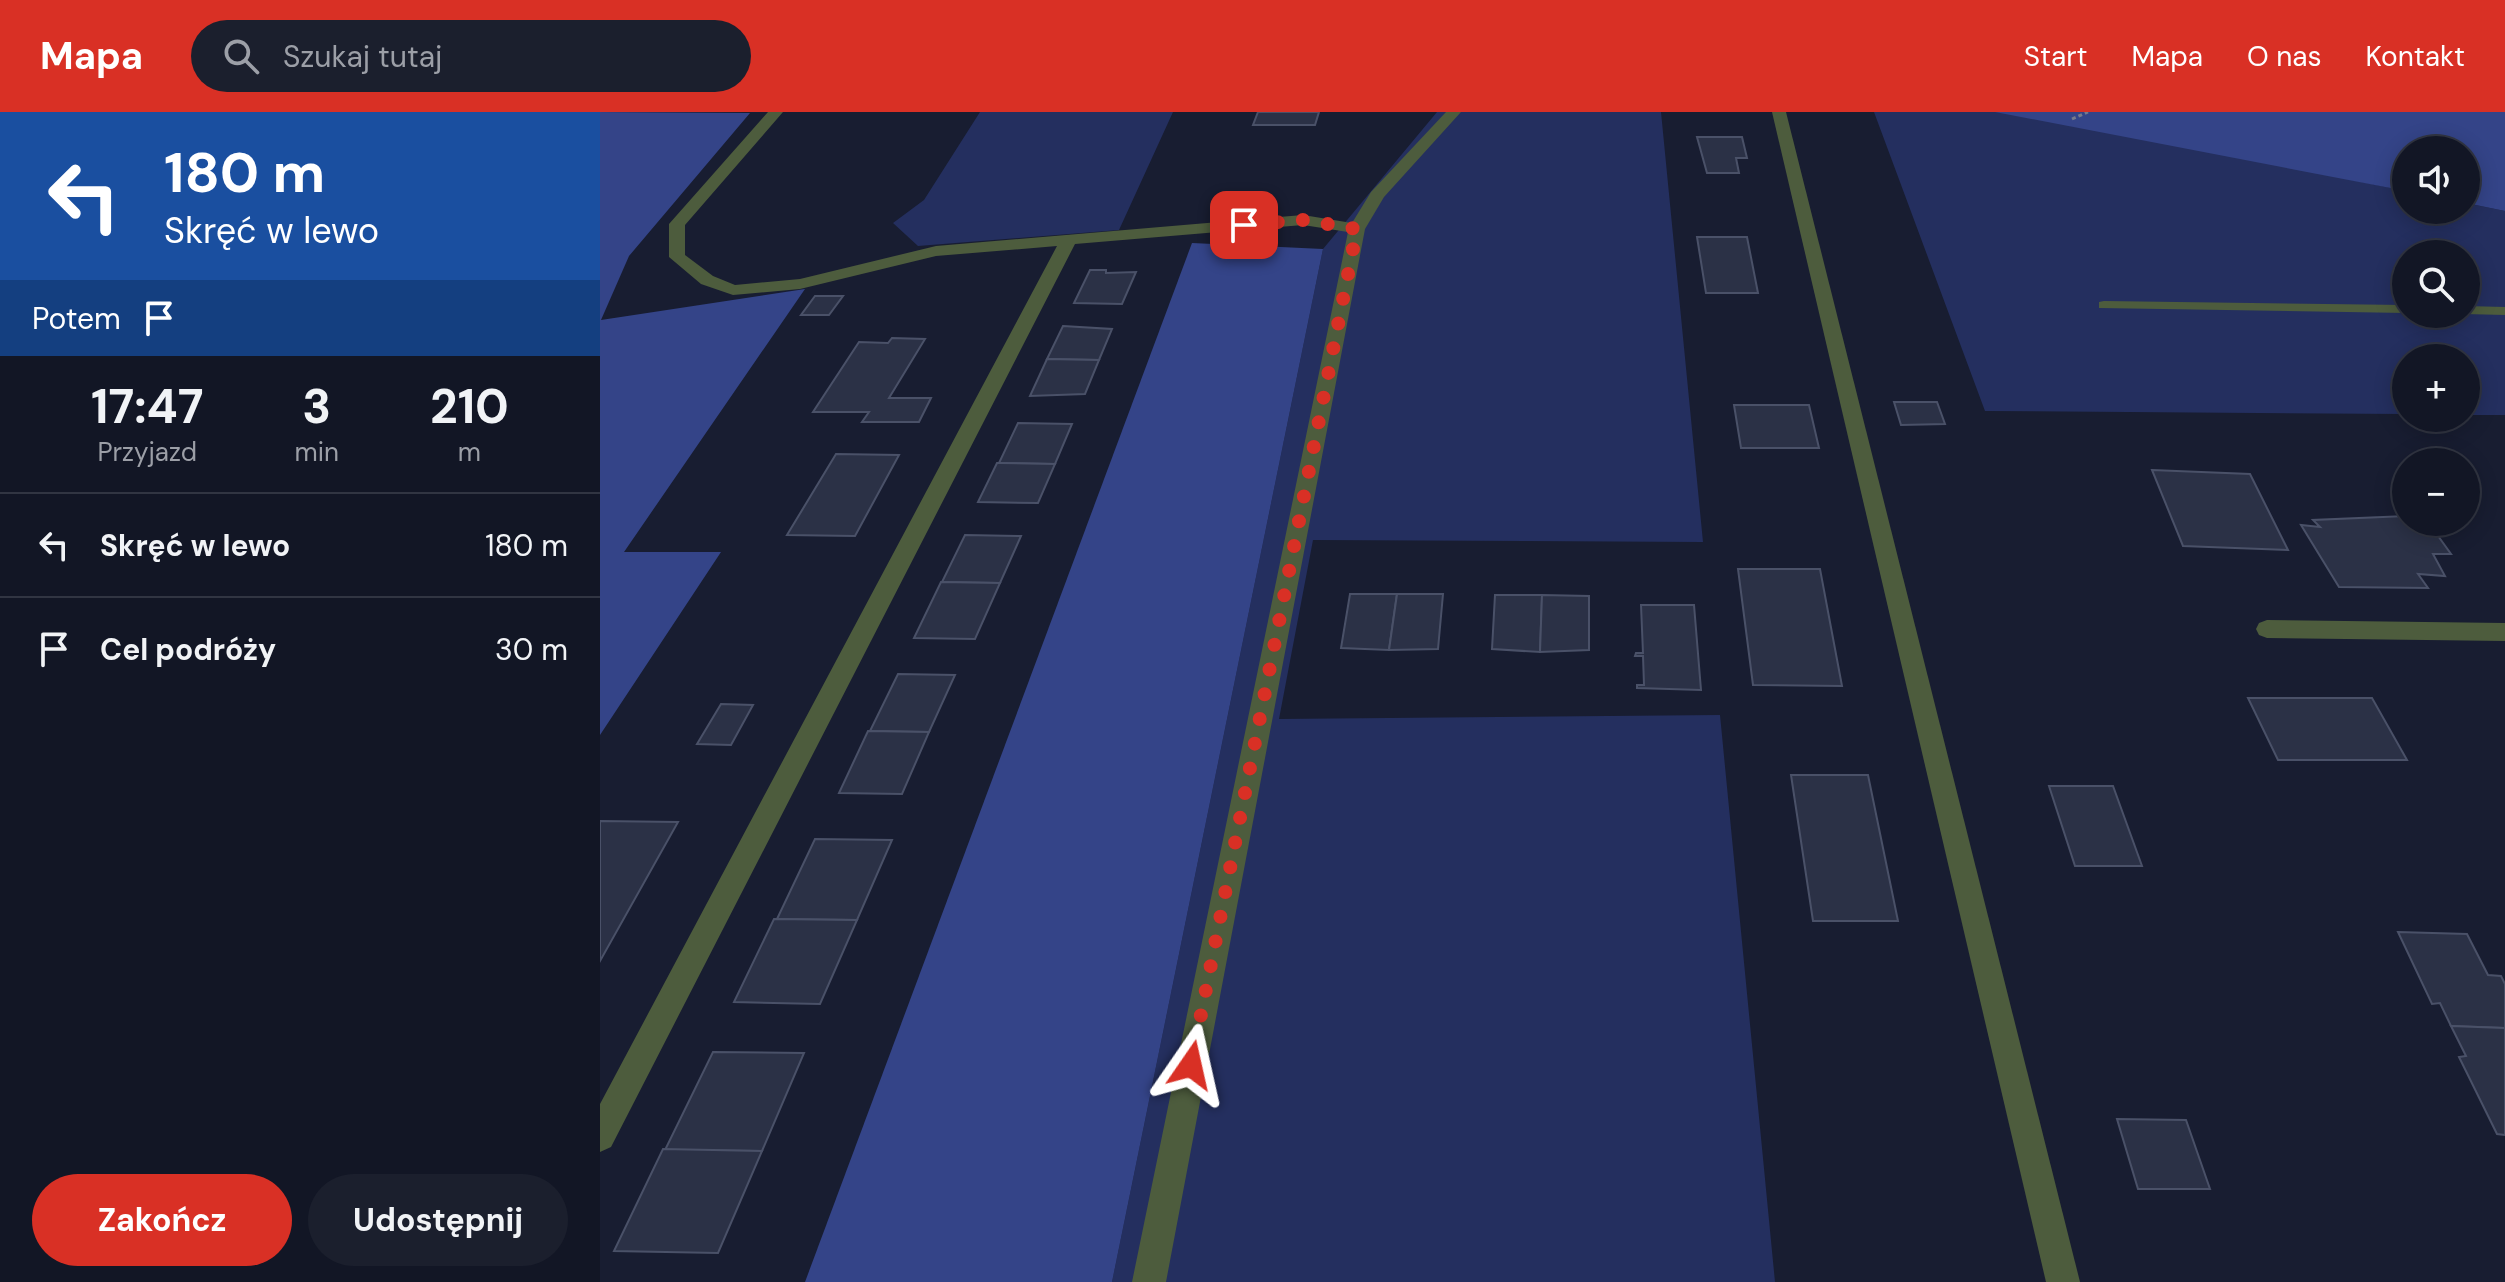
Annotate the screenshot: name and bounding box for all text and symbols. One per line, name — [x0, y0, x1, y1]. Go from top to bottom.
search box — [191, 20, 751, 92]
text: Mapa — [40, 31, 143, 81]
icon: search — [219, 34, 263, 78]
text: Szukaj tutaj — [283, 37, 442, 76]
text: Start — [2024, 38, 2088, 75]
text: Mapa — [2132, 38, 2203, 75]
text: O nas — [2247, 38, 2322, 75]
text: Kontakt — [2366, 38, 2465, 75]
text: 180 m — [164, 136, 325, 209]
map controls — [2392, 136, 2480, 536]
button: sound — [2392, 136, 2480, 224]
icon: left — [32, 144, 136, 248]
pin — [1210, 191, 1278, 259]
icon: arrive — [1222, 203, 1266, 247]
text: Skręć w lewo — [164, 207, 379, 254]
button: search — [2392, 240, 2480, 328]
icon: arrive — [137, 296, 181, 340]
text: Potem — [32, 299, 121, 338]
button: + — [2392, 344, 2480, 432]
text: 17:47 — [91, 375, 203, 438]
text: 3 — [302, 375, 331, 438]
text: 210 — [430, 375, 509, 438]
text: Przyjazd — [97, 435, 197, 469]
text: min — [295, 435, 339, 469]
text: m — [458, 435, 481, 469]
button: − — [2392, 448, 2480, 536]
icon: left — [32, 523, 76, 567]
text: Skręć w lewo — [100, 526, 290, 565]
text: 180 m — [485, 526, 568, 565]
icon: arrive — [32, 627, 76, 671]
text: Cel podróży — [100, 630, 276, 669]
text: 30 m — [495, 630, 568, 669]
position arrow — [1149, 1023, 1233, 1107]
button: Zakończ — [32, 1174, 292, 1266]
button: Udostępnij — [308, 1174, 568, 1266]

